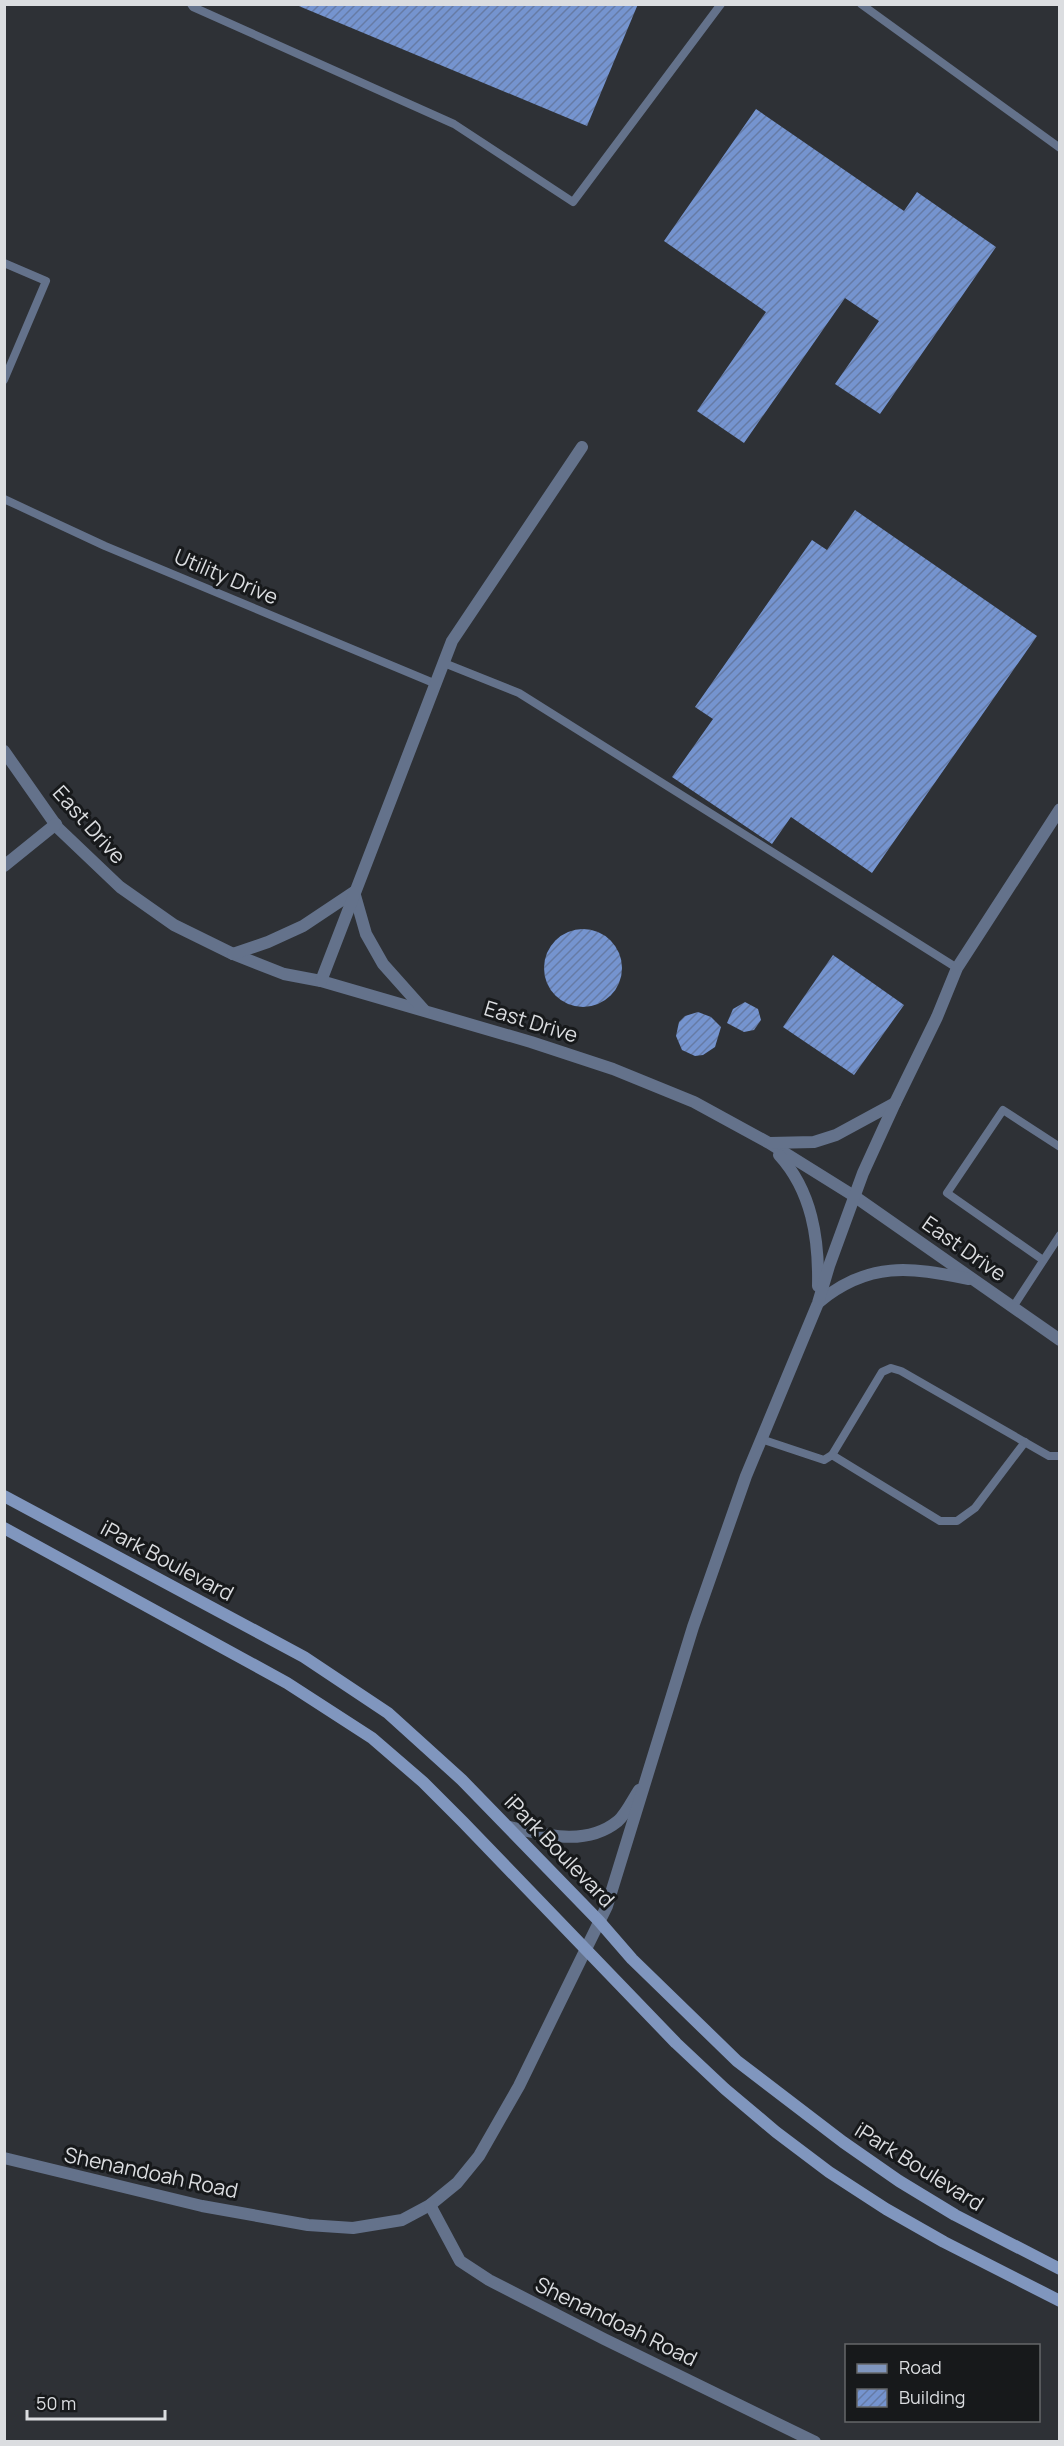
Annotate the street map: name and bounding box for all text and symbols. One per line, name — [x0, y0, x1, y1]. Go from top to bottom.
street label: Utility Drive — [170, 542, 283, 611]
street label: East Drive — [47, 779, 132, 870]
street label: East Drive — [481, 994, 581, 1049]
street label: East Drive — [917, 1209, 1012, 1287]
street label: iPark Boulevard — [96, 1513, 239, 1607]
street label: iPark Boulevard — [499, 1788, 621, 1913]
street label: iPark Boulevard — [850, 2115, 989, 2217]
street label: Shenandoah Road — [62, 2140, 241, 2204]
street label: Shenandoah Road — [531, 2270, 702, 2372]
legend — [845, 2344, 1040, 2422]
text: Road — [899, 2355, 942, 2379]
scale bar — [27, 2383, 165, 2421]
text: Building — [899, 2385, 965, 2409]
text: 50 m — [36, 2391, 76, 2415]

